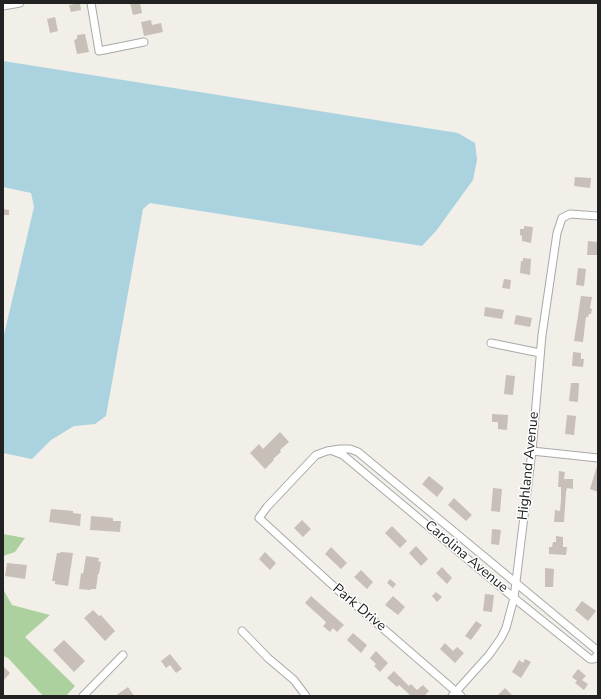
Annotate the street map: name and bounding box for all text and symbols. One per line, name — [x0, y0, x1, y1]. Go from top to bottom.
street label: Highland Avenue — [515, 411, 543, 521]
street label: Carolina Avenue — [421, 517, 511, 597]
street label: Park Drive — [329, 581, 389, 635]

